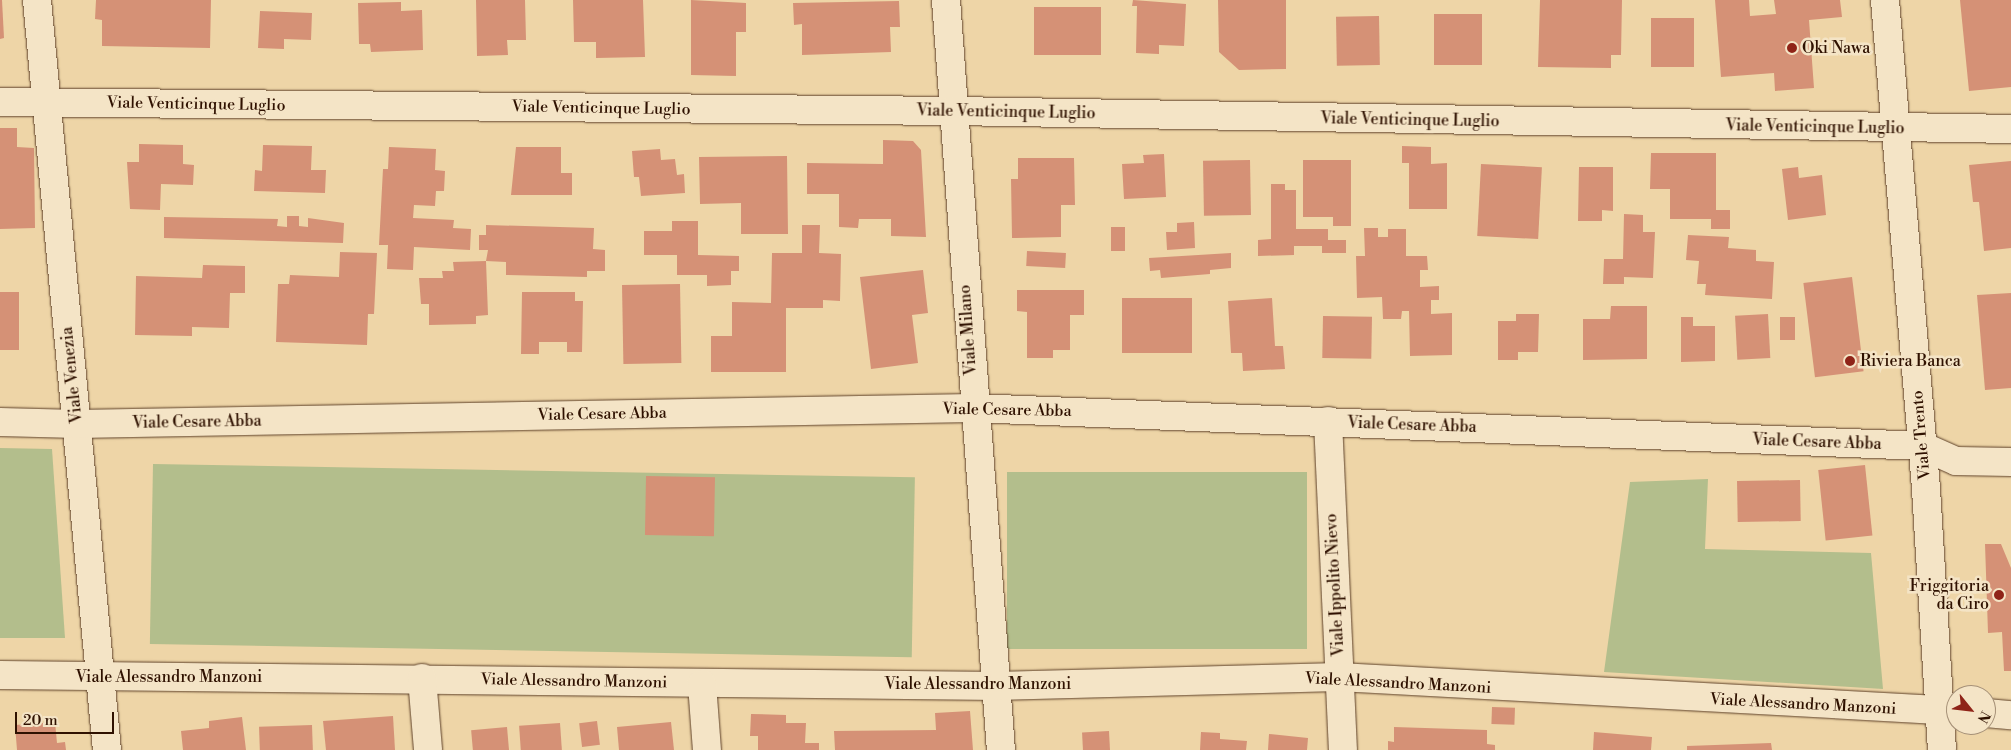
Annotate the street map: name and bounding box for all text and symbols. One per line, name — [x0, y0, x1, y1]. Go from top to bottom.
place label: Oki Nawa — [1802, 38, 1870, 58]
marker: Oki Nawa — [1786, 42, 1798, 54]
street label: Viale Venticinque Luglio — [106, 93, 286, 115]
street label: Viale Venticinque Luglio — [511, 97, 691, 119]
street label: Viale Venticinque Luglio — [916, 101, 1096, 123]
street label: Viale Venticinque Luglio — [1320, 109, 1500, 131]
street label: Viale Venticinque Luglio — [1725, 116, 1905, 138]
street label: Viale Milano — [955, 284, 981, 376]
street label: Viale Venezia — [57, 326, 87, 424]
place label: Riviera Banca — [1860, 351, 1961, 371]
marker: Riviera Banca — [1844, 355, 1856, 367]
street label: Viale Trento — [1908, 390, 1934, 480]
street label: Viale Cesare Abba — [942, 399, 1072, 421]
street label: Viale Cesare Abba — [537, 403, 667, 425]
street label: Viale Cesare Abba — [132, 411, 262, 433]
street label: Viale Cesare Abba — [1347, 413, 1477, 437]
street label: Viale Cesare Abba — [1752, 430, 1882, 454]
street label: Viale Ippolito Nievo — [1322, 513, 1348, 657]
place label: Friggitoria da Ciro — [1909, 576, 1989, 614]
marker: Friggitoria da Ciro — [1993, 589, 2005, 601]
street label: Viale Alessandro Manzoni — [76, 667, 262, 687]
street label: Viale Alessandro Manzoni — [1304, 669, 1492, 697]
street label: Viale Alessandro Manzoni — [480, 670, 668, 692]
street label: Viale Alessandro Manzoni — [885, 674, 1071, 694]
north arrow — [1946, 685, 1996, 735]
street label: Viale Alessandro Manzoni — [1709, 690, 1897, 718]
scale bar — [18, 702, 116, 734]
text: N — [1973, 708, 1994, 726]
text: 20 m — [23, 711, 58, 730]

